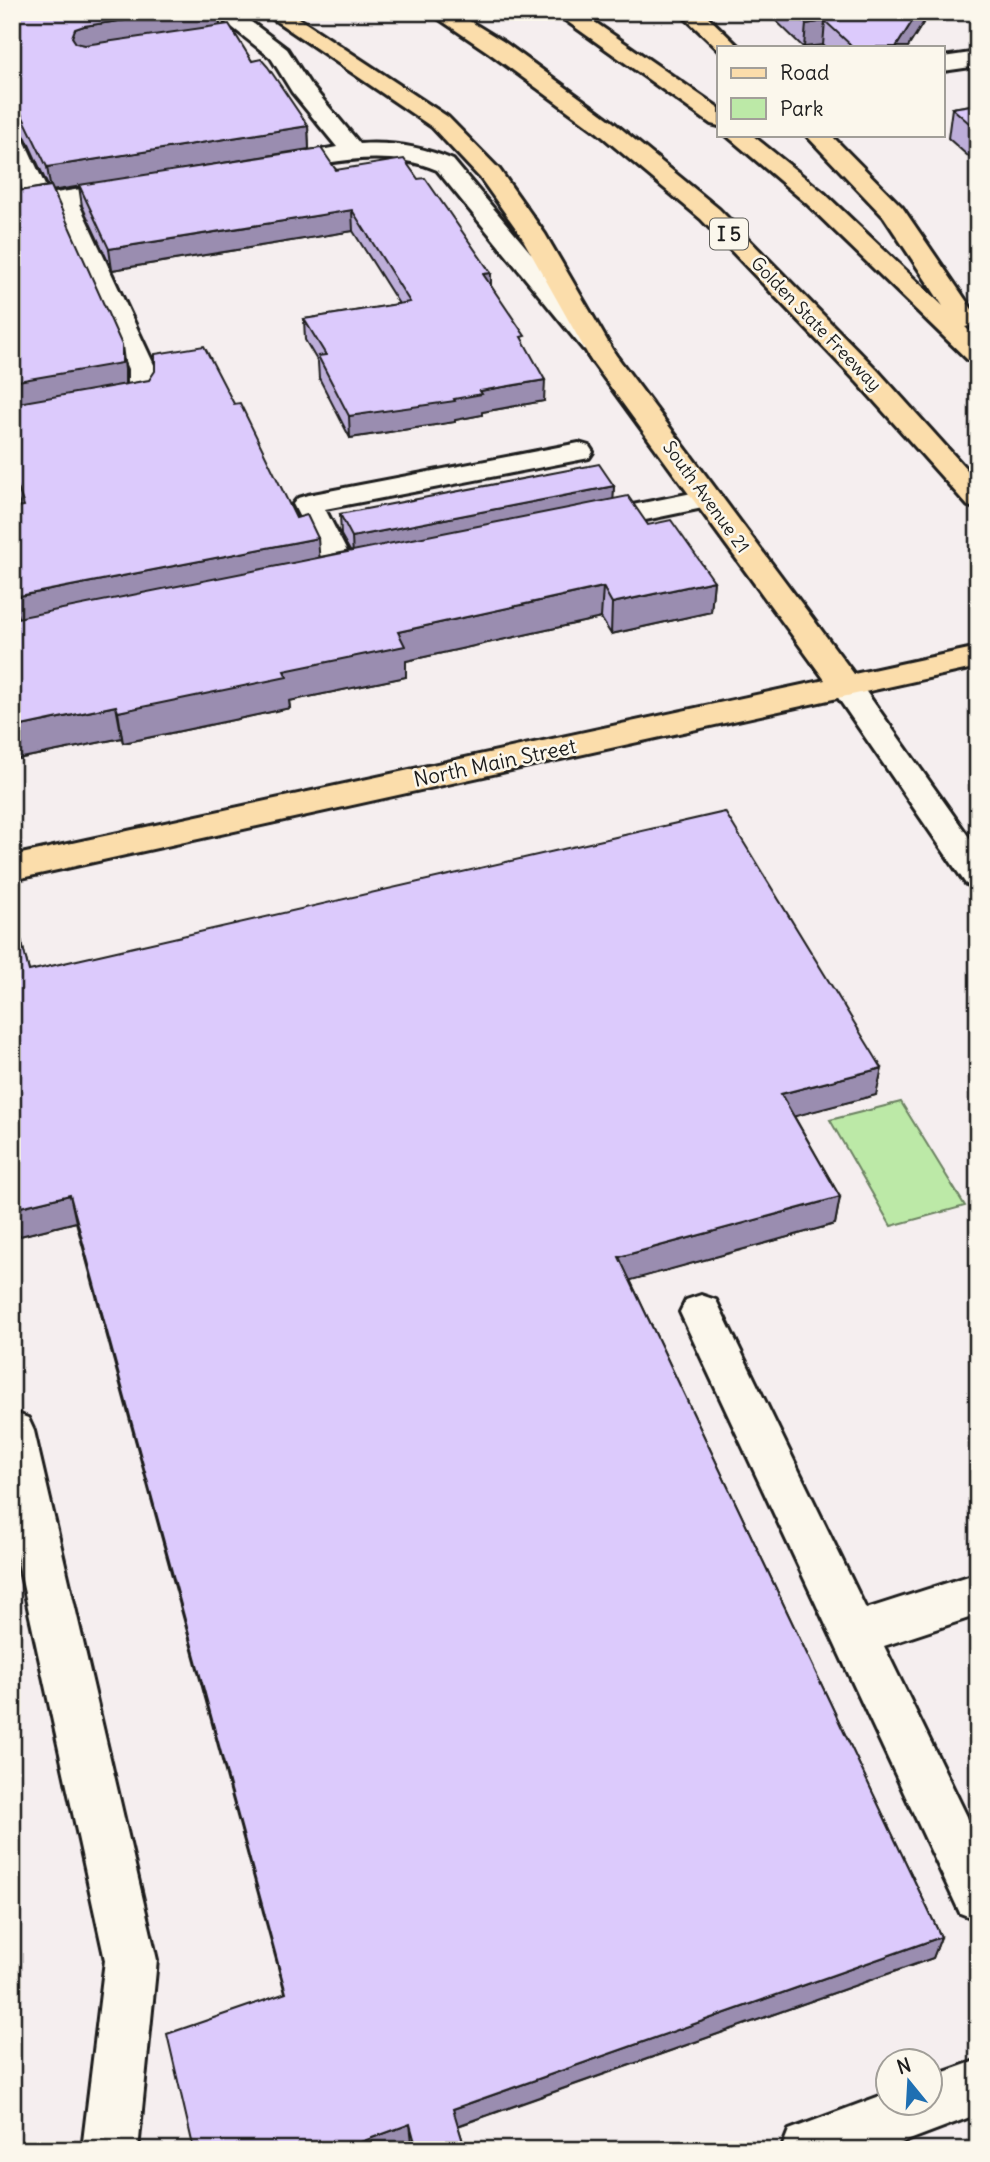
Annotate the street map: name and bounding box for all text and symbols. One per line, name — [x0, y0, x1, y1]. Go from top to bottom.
legend — [717, 46, 944, 136]
text: Road — [780, 59, 829, 86]
text: Park — [780, 95, 823, 122]
road number: I 5 — [710, 218, 748, 250]
street label: Golden State Freeway — [746, 252, 887, 396]
street label: South Avenue 21 — [658, 436, 755, 557]
street label: North Main Street — [411, 732, 579, 793]
north arrow — [874, 2046, 944, 2116]
text: N — [894, 2052, 914, 2079]

